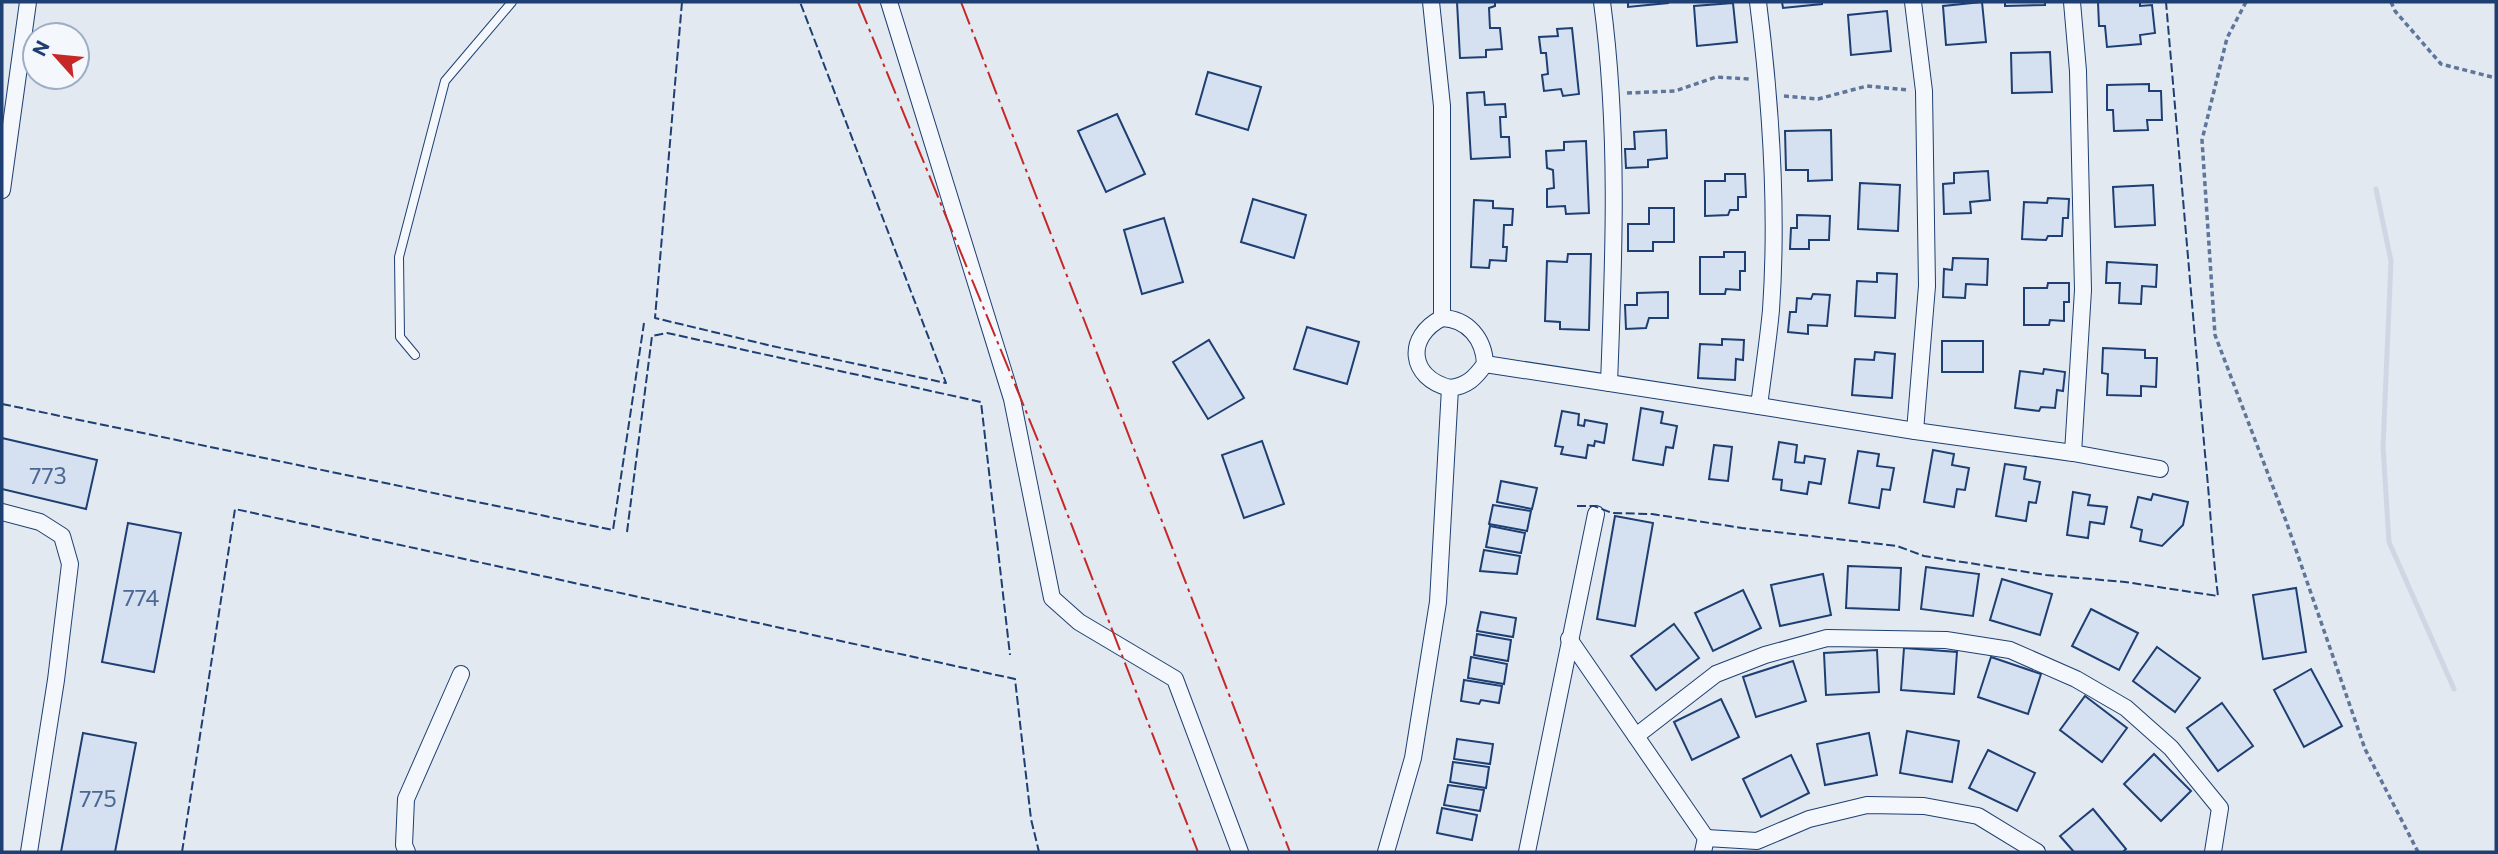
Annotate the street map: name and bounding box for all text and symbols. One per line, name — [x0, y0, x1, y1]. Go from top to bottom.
north arrow — [21, 21, 91, 91]
text: N — [27, 36, 54, 60]
house number: 773 — [29, 461, 67, 489]
house number: 774 — [123, 583, 160, 611]
house number: 775 — [79, 784, 117, 812]

